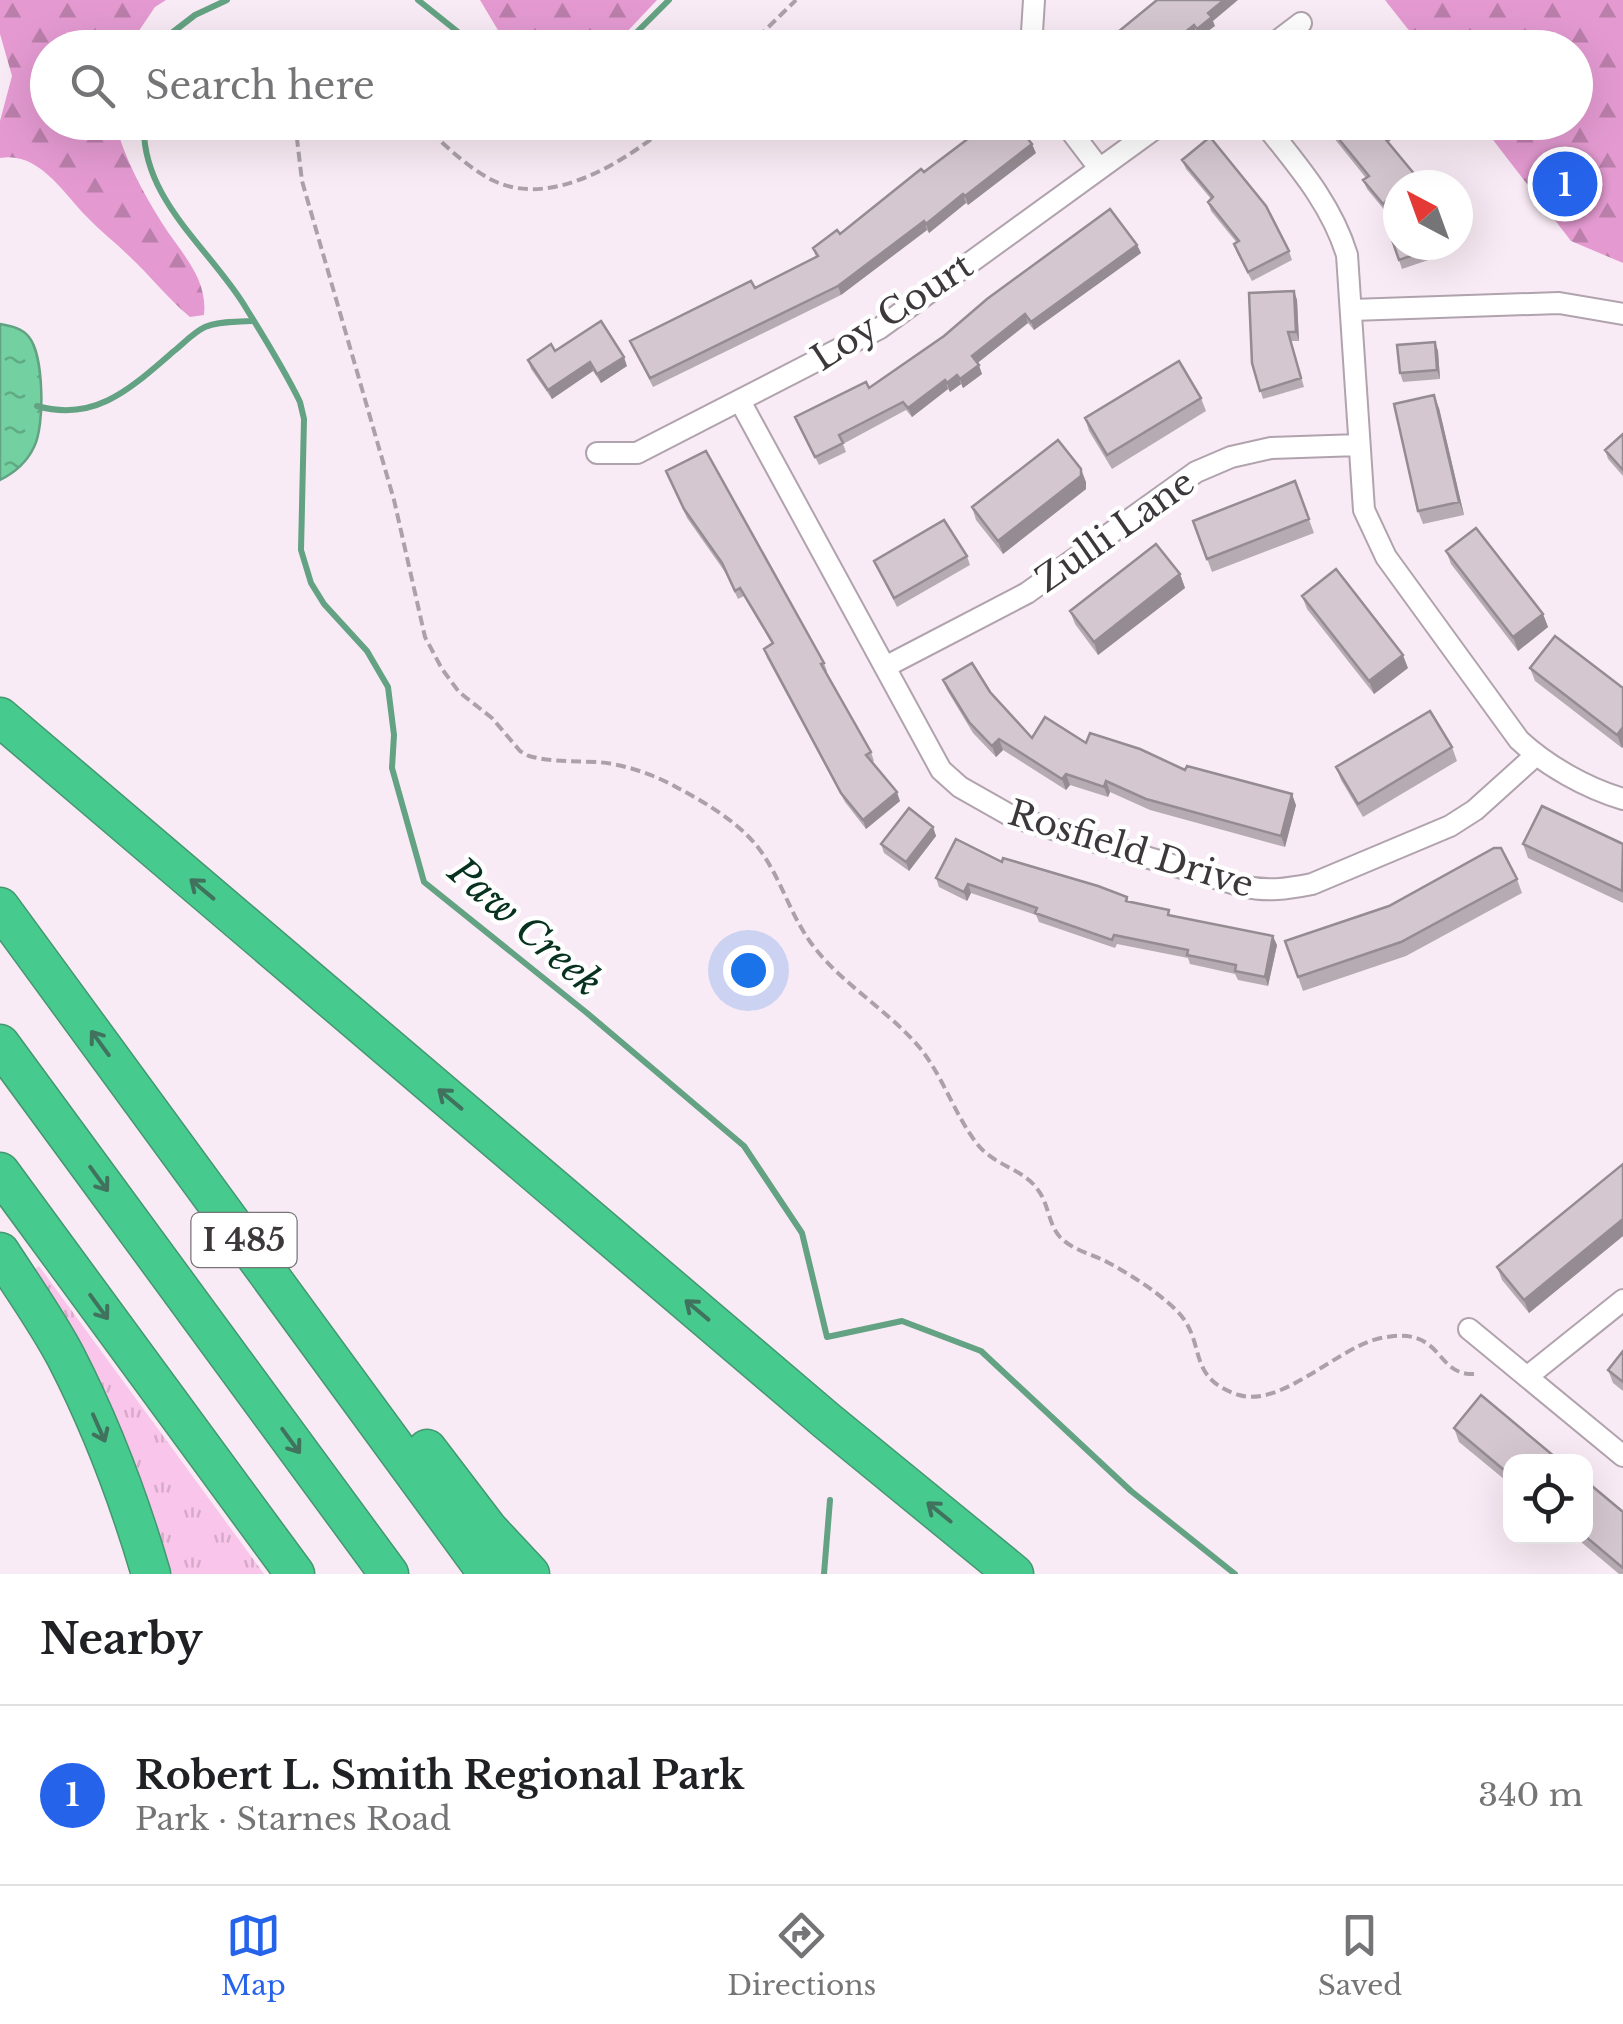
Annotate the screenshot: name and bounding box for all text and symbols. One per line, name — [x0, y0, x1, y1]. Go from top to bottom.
search box — [30, 30, 1593, 140]
icon: search — [65, 58, 120, 113]
text: Search here — [145, 62, 375, 109]
pin: 1 — [1532, 146, 1598, 222]
north arrow — [1383, 170, 1473, 260]
street label: Loy Court — [803, 244, 980, 380]
street label: Zulli Lane — [1027, 460, 1202, 601]
street label: Rosfield Drive — [1003, 791, 1259, 906]
water label: Paw Creek — [438, 847, 611, 1006]
one-way arrow — [190, 878, 215, 901]
your location — [723, 945, 774, 996]
one-way arrow — [90, 1030, 111, 1057]
one-way arrow — [437, 1089, 463, 1111]
one-way arrow — [88, 1165, 109, 1192]
road number: I 485 — [192, 1213, 296, 1267]
one-way arrow — [88, 1293, 109, 1320]
one-way arrow — [685, 1299, 711, 1321]
one-way arrow — [91, 1412, 109, 1443]
one-way arrow — [280, 1427, 301, 1454]
map controls — [1503, 1454, 1593, 1544]
button: locate — [1503, 1454, 1593, 1544]
one-way arrow — [926, 1501, 952, 1523]
text: Nearby — [40, 1613, 203, 1665]
text: Robert L. Smith Regional Park — [135, 1752, 744, 1799]
text: 1 — [66, 1775, 79, 1815]
text: 340 m — [1478, 1775, 1583, 1815]
text: Park · Starnes Road — [135, 1799, 451, 1839]
tab: Map — [221, 1908, 286, 2003]
tab: Directions — [727, 1908, 876, 2003]
tab: Saved — [1318, 1908, 1402, 2003]

